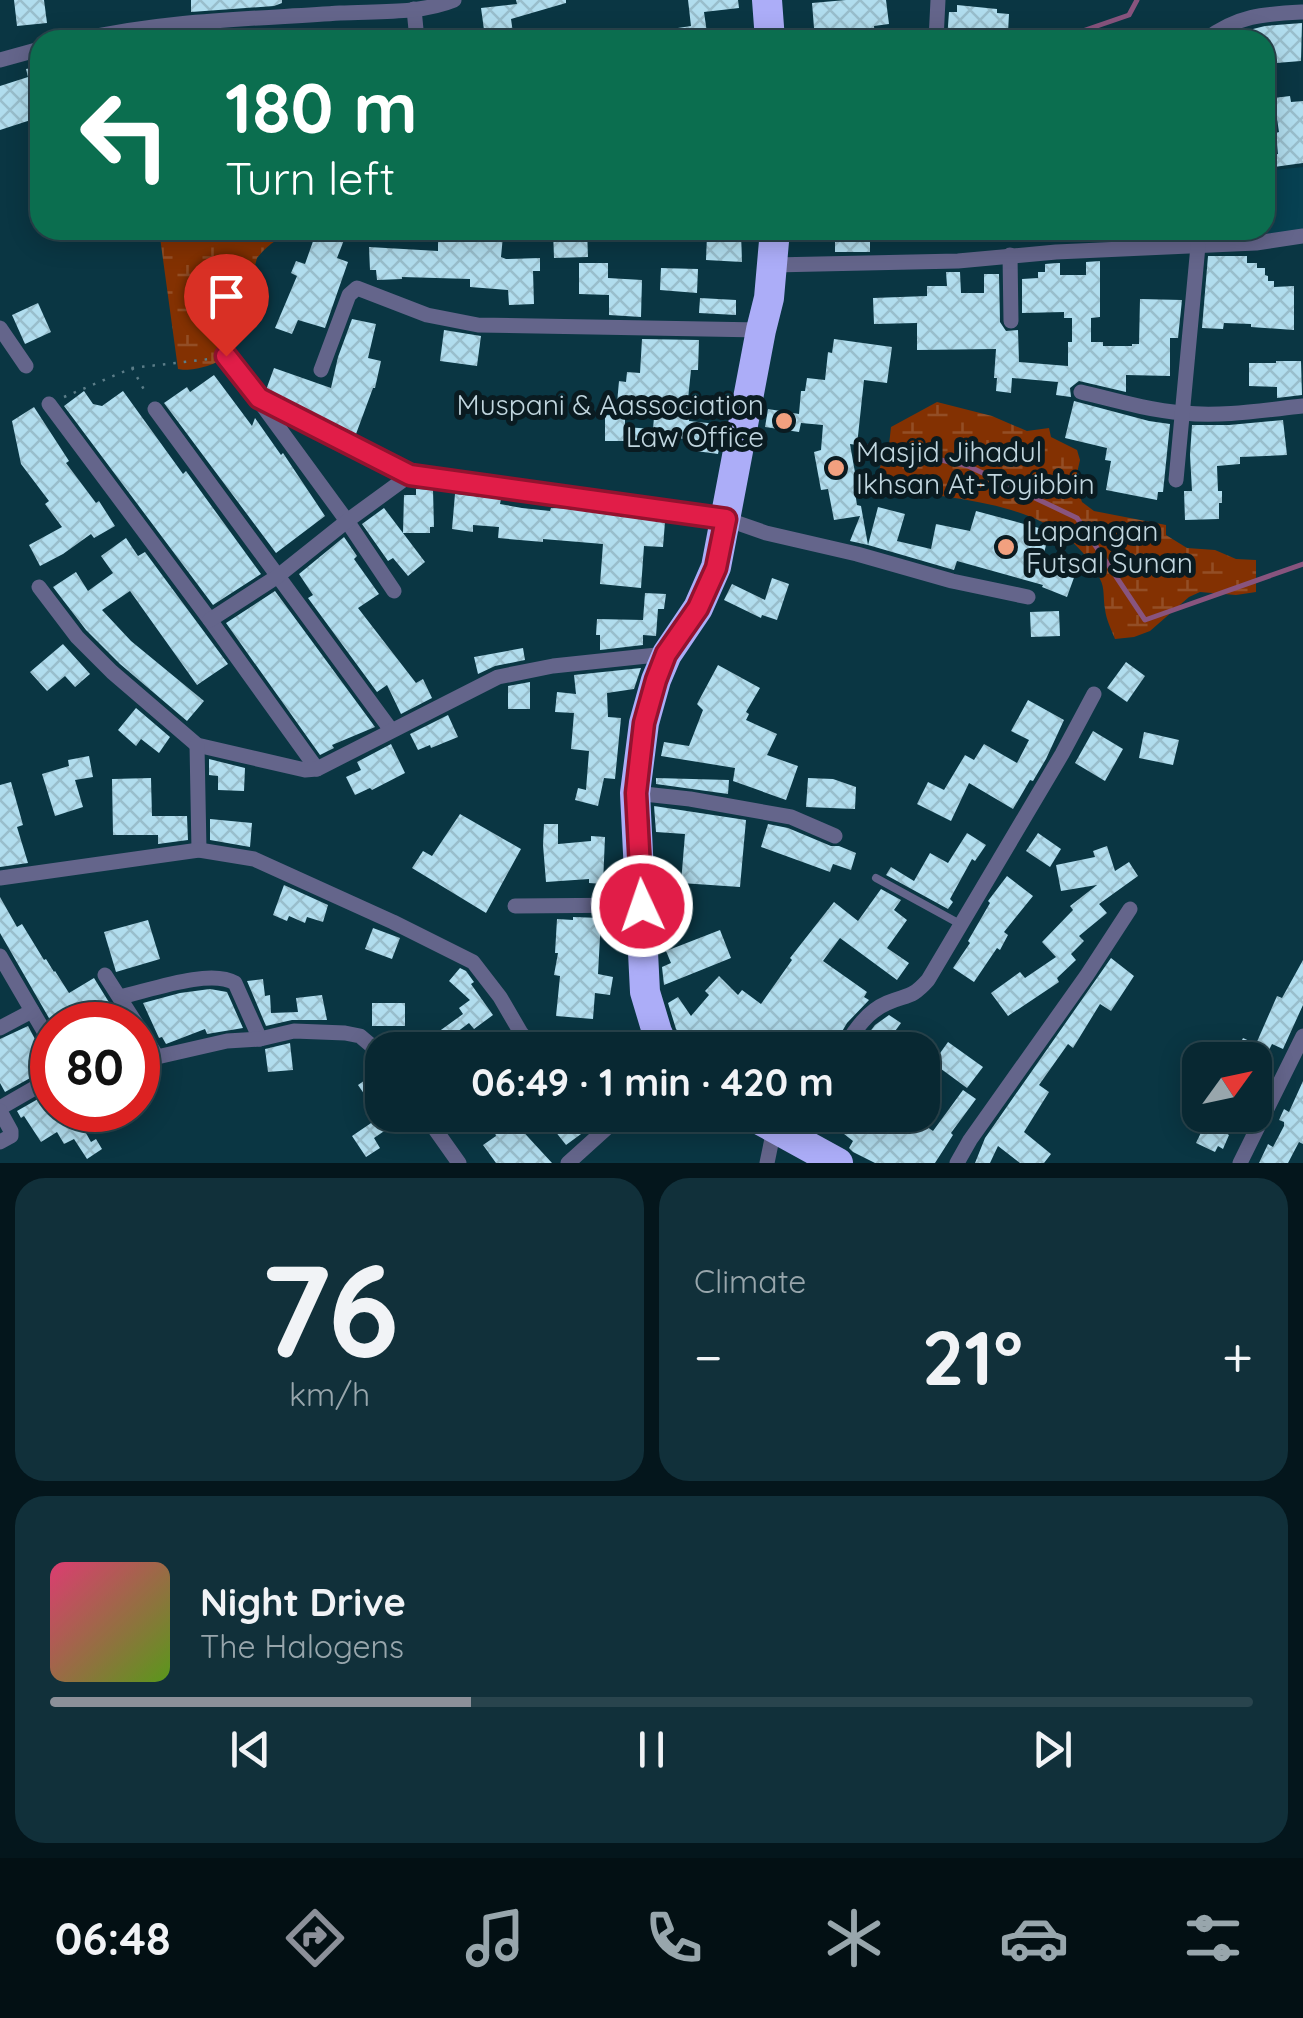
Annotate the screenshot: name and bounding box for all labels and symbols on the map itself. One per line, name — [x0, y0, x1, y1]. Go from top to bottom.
pin — [184, 254, 269, 357]
place label: Muspani & Aassociation Law Office — [457, 387, 764, 454]
marker: Muspani & Aassociation Law Office — [773, 410, 795, 432]
place label: Masjid Jihadul Ikhsan At-Toyibbin — [856, 434, 1095, 501]
marker: Masjid Jihadul Ikhsan At-Toyibbin — [825, 457, 847, 479]
place label: Lapangan Futsal Sunan — [1026, 513, 1193, 580]
marker: Lapangan Futsal Sunan — [995, 536, 1017, 558]
position arrow — [590, 854, 694, 958]
speed limit sign: 80 — [30, 1002, 160, 1132]
north arrow — [1182, 1042, 1272, 1132]

